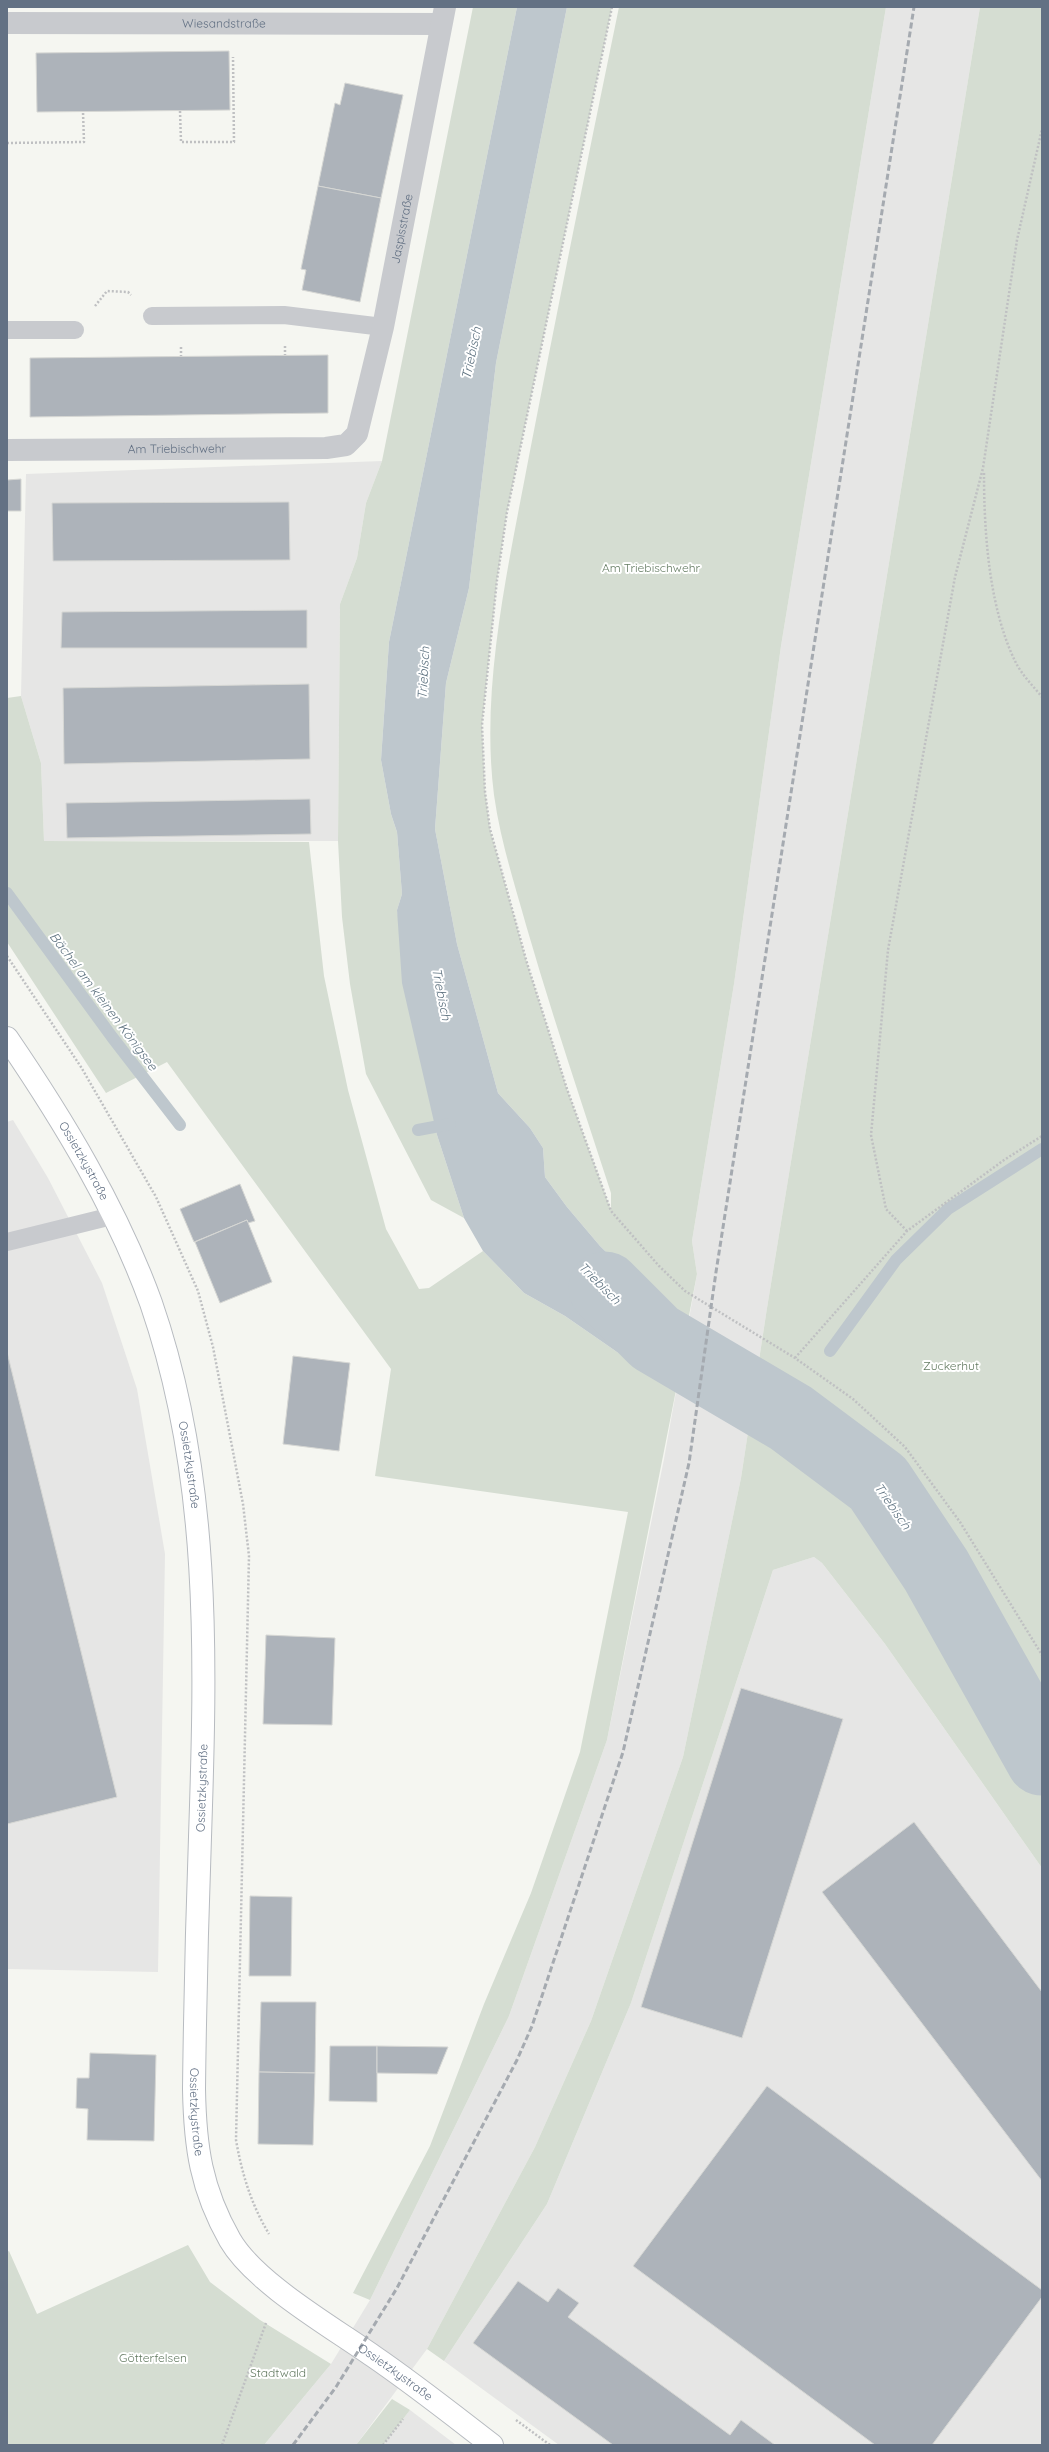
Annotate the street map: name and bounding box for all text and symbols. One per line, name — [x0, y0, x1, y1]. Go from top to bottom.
street label: Wiesandstraße — [182, 15, 266, 31]
street label: Jaspisstraße — [387, 192, 416, 265]
water label: Triebisch — [458, 325, 484, 381]
street label: Am Triebischwehr — [128, 441, 227, 456]
park label: Am Triebischwehr — [602, 560, 700, 575]
water label: Triebisch — [414, 645, 432, 700]
water label: Bächel am kleinen Königsee — [47, 929, 162, 1074]
water label: Triebisch — [429, 966, 455, 1022]
street label: Ossietzkystraße — [56, 1118, 112, 1203]
water label: Triebisch — [576, 1259, 625, 1308]
park label: Zuckerhut — [923, 1358, 979, 1373]
street label: Ossietzkystraße — [176, 1420, 203, 1510]
water label: Triebisch — [871, 1480, 915, 1533]
street label: Ossietzkystraße — [192, 1743, 211, 1832]
street label: Ossietzkystraße — [187, 2068, 207, 2157]
street label: Ossietzkystraße — [355, 2340, 436, 2404]
park label: Götterfelsen — [119, 2350, 187, 2365]
park label: Stadtwald — [250, 2365, 306, 2380]

